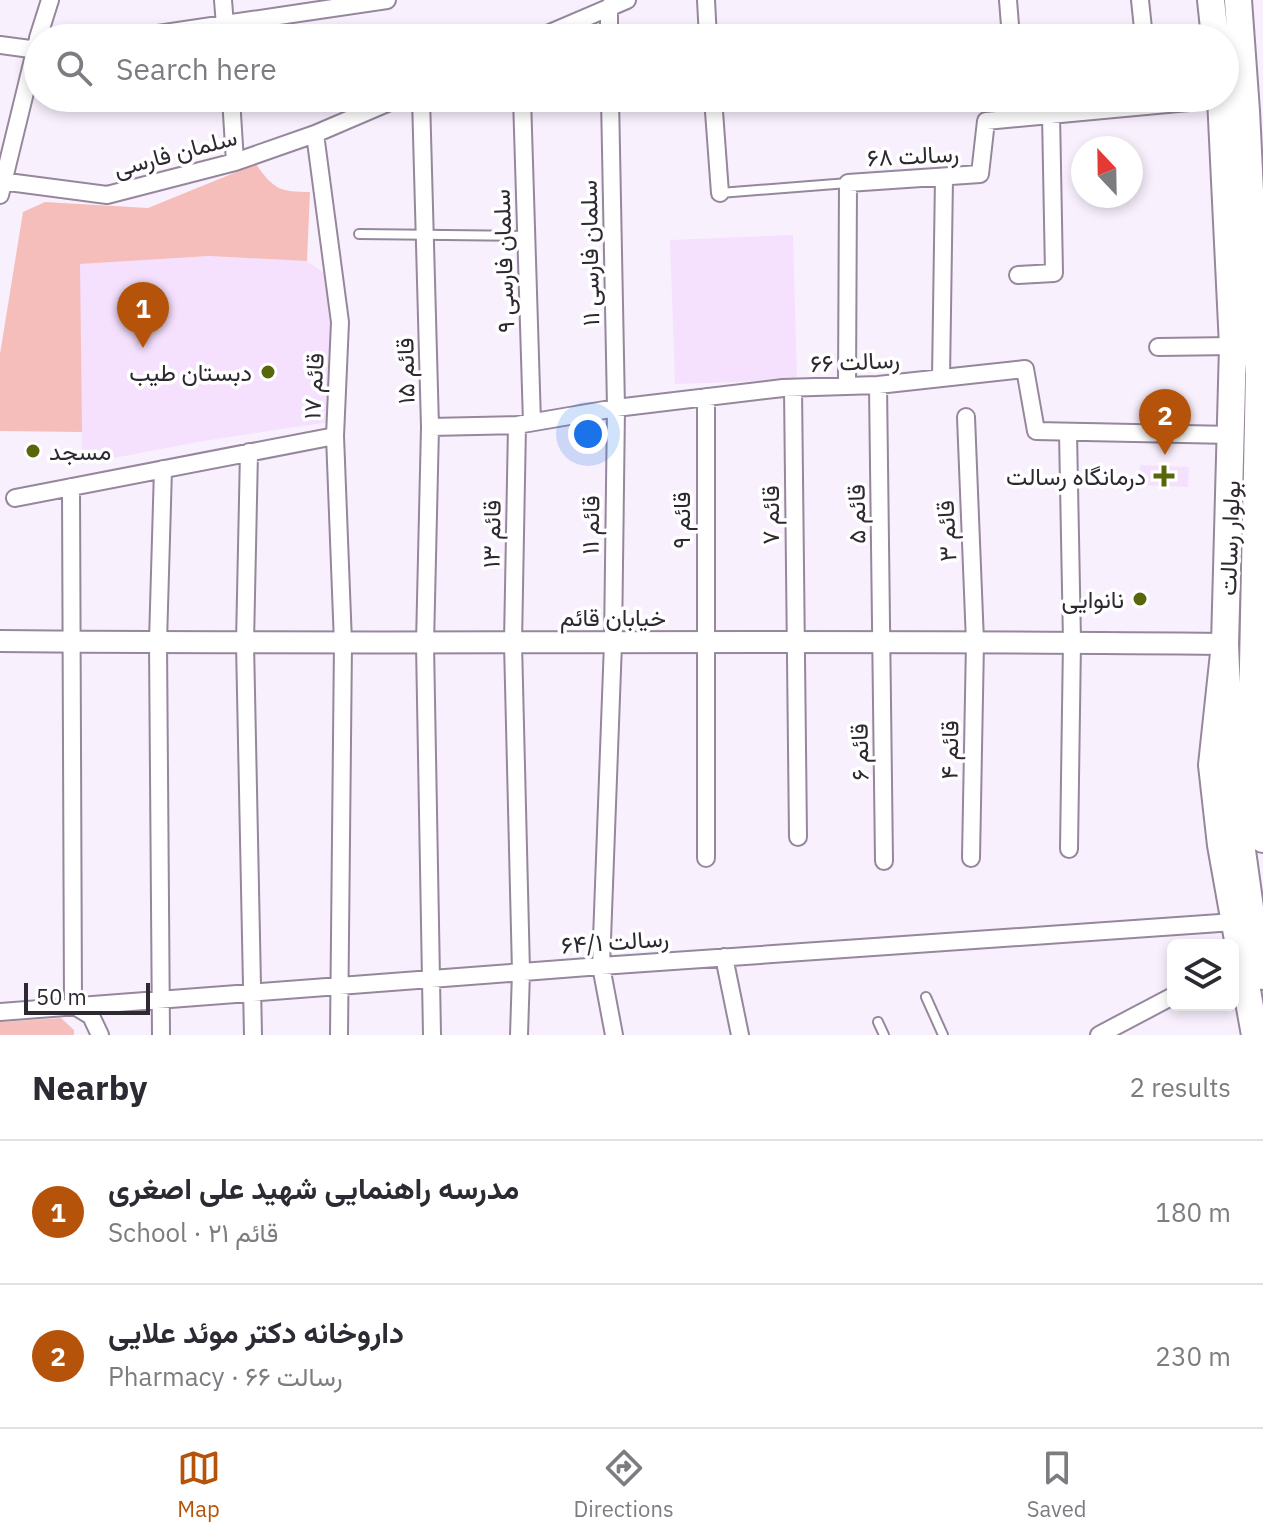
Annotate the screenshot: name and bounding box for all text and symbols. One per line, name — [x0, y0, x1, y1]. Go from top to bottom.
search box — [24, 24, 1239, 112]
icon: search — [52, 46, 96, 90]
text: Search here — [116, 49, 277, 88]
street label: سلمان فارسی — [110, 120, 240, 184]
north arrow — [1071, 136, 1143, 208]
street label: رسالت ۶۸ — [866, 137, 960, 173]
street label: سلمان فارسی ۱۱ — [572, 180, 606, 326]
street label: سلمان فارسی ۹ — [484, 189, 522, 333]
pin: 1 — [117, 282, 169, 348]
street label: قائم ۱۵ — [388, 337, 423, 405]
street label: رسالت ۶۶ — [809, 343, 901, 379]
street label: قائم ۱۷ — [295, 352, 332, 420]
place label: دبستان طیب — [129, 356, 252, 388]
marker: دبستان طیب — [259, 363, 277, 381]
pin: 2 — [1139, 389, 1191, 455]
your location — [568, 414, 608, 454]
place label: مسجد — [49, 435, 111, 467]
marker: مسجد — [24, 442, 42, 460]
place label: درمانگاه رسالت — [1006, 460, 1146, 492]
marker: درمانگاه رسالت — [1153, 465, 1175, 487]
street label: بولوار رسالت — [1211, 480, 1247, 596]
street label: قائم ۵ — [839, 484, 874, 544]
street label: قائم ۷ — [754, 485, 787, 545]
street label: قائم ۹ — [665, 491, 698, 549]
street label: قائم ۱۱ — [573, 495, 608, 555]
street label: قائم ۱۳ — [474, 500, 509, 568]
street label: قائم ۳ — [928, 500, 965, 562]
place label: نانوایی — [1061, 583, 1124, 615]
marker: نانوایی — [1131, 590, 1149, 608]
street label: خیابان قائم — [560, 601, 666, 634]
street label: قائم ۴ — [932, 720, 967, 780]
street label: قائم ۶ — [843, 723, 876, 781]
street label: رسالت ۶۴/۱ — [560, 921, 670, 961]
map controls — [1167, 939, 1239, 1011]
button: layers — [1167, 939, 1239, 1011]
scale bar — [24, 979, 150, 1015]
text: 50 m — [36, 982, 87, 1011]
text: Nearby — [32, 1065, 147, 1109]
text: 2 results — [1129, 1070, 1231, 1104]
text: مدرسه راهنمایی شهید علی اصغری — [108, 1168, 519, 1207]
text: 1 — [50, 1195, 66, 1229]
text: 180 m — [1155, 1195, 1231, 1229]
text: School · قائم ۲۱ — [108, 1215, 278, 1249]
text: داروخانه دکتر موئد علایی — [108, 1312, 404, 1351]
text: 2 — [50, 1339, 66, 1373]
text: 230 m — [1155, 1339, 1231, 1373]
text: Pharmacy · رسالت ۶۶ — [108, 1359, 343, 1393]
tab: Map — [177, 1446, 221, 1523]
tab: Directions — [574, 1446, 674, 1523]
tab: Saved — [1027, 1446, 1086, 1523]

